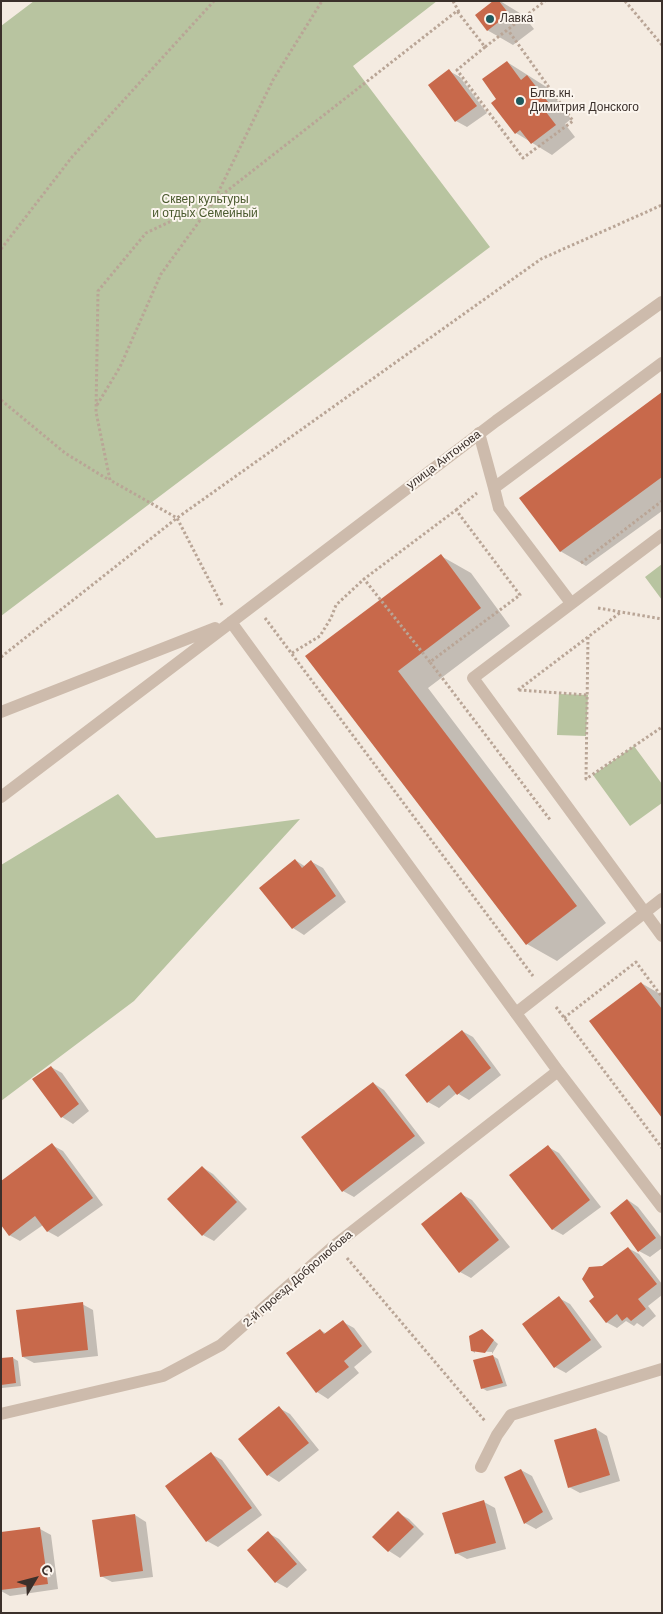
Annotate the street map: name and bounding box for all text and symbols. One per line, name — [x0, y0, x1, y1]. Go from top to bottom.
place label: Лавка — [500, 12, 533, 26]
marker: Лавка — [484, 13, 496, 25]
place label: Блгв.кн. Димитрия Донского — [530, 87, 639, 115]
marker: Блгв.кн. Димитрия Донского — [514, 95, 526, 107]
park label: Сквер культуры и отдых Семейный — [152, 193, 258, 221]
street label: улица Антонова — [404, 427, 484, 493]
street label: 2-й проезд Добролюбова — [240, 1228, 356, 1330]
north arrow — [10, 1554, 60, 1604]
text: С — [38, 1561, 56, 1579]

